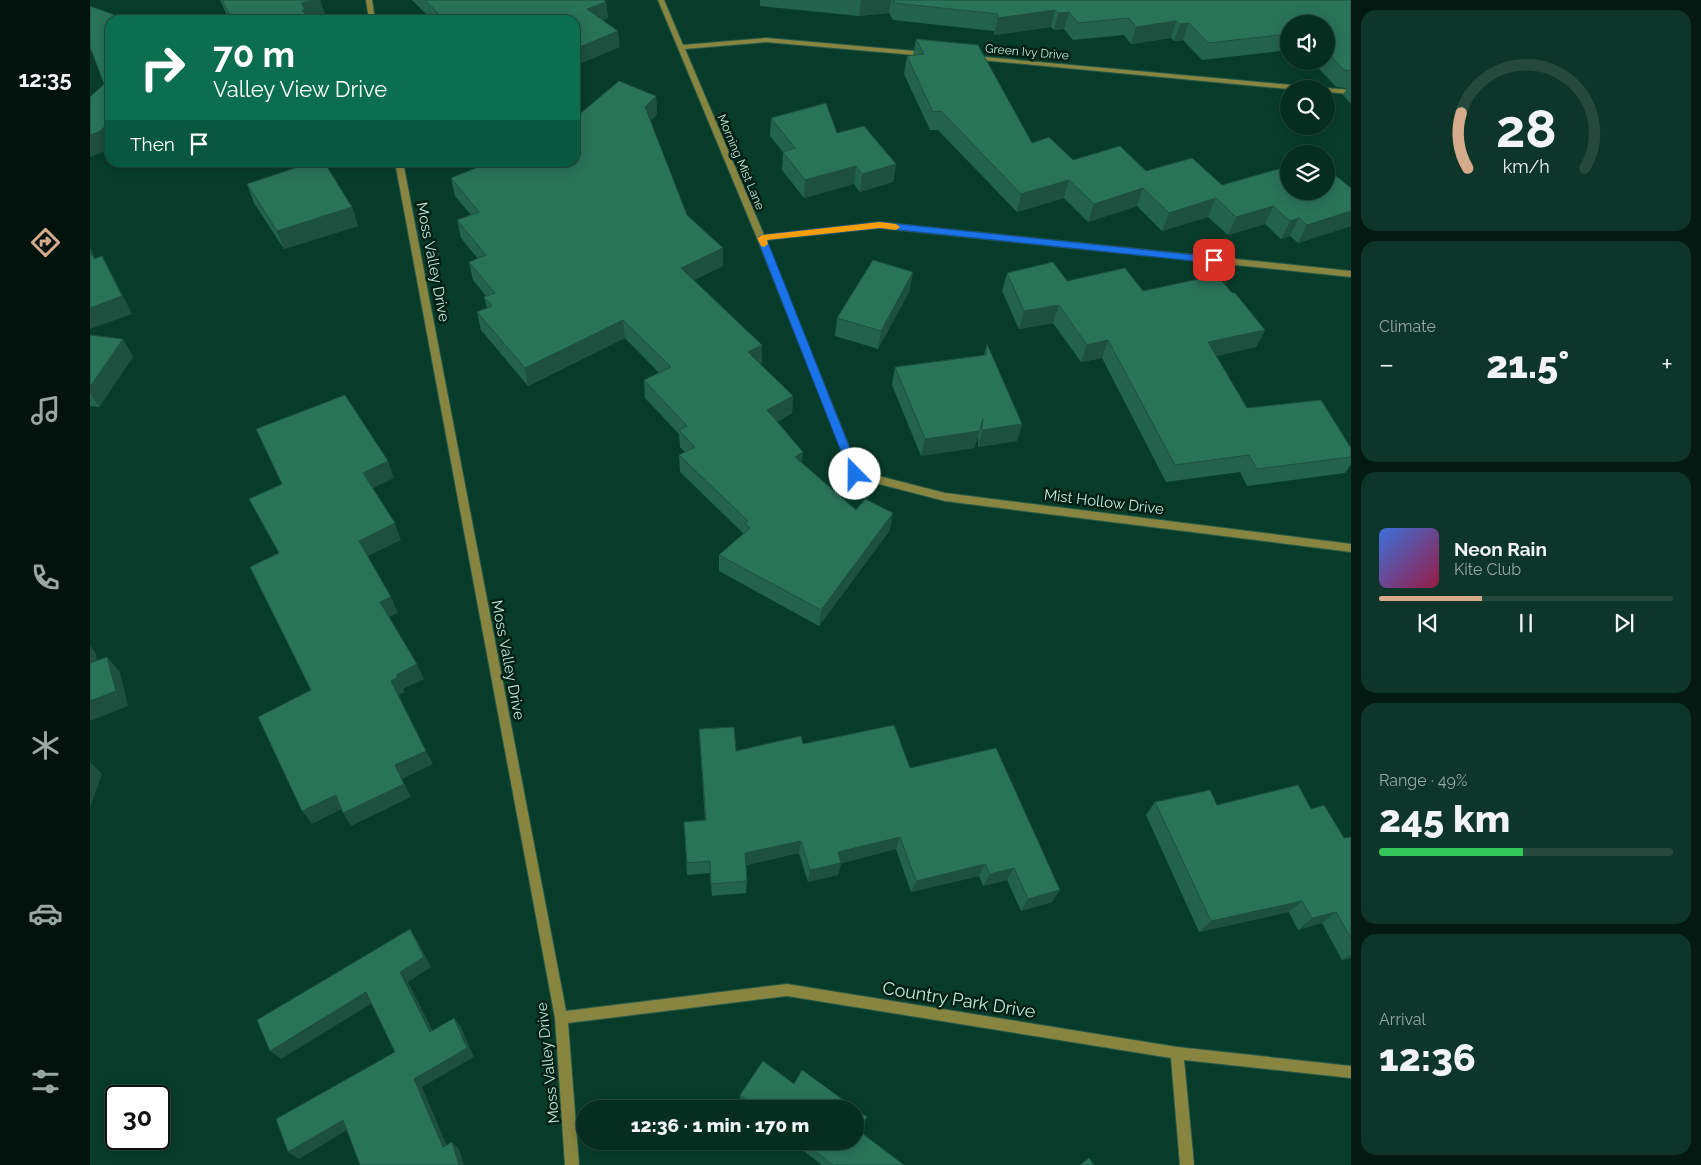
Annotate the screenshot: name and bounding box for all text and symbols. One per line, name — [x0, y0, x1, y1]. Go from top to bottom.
map controls — [1280, 15, 1335, 200]
button: sound — [1280, 15, 1335, 70]
text: 70 m — [213, 34, 295, 75]
icon: right — [130, 35, 195, 100]
street label: Green Ivy Drive — [985, 41, 1069, 63]
text: 12:35 — [18, 66, 72, 92]
text: Valley View Drive — [213, 76, 387, 102]
button: search — [1280, 80, 1335, 135]
text: 28 — [1496, 98, 1556, 159]
street label: Morning Mist Lane — [715, 112, 767, 212]
icon: arrive — [185, 130, 213, 158]
text: Then — [130, 133, 175, 155]
button: layers — [1280, 145, 1335, 200]
text: km/h — [1502, 156, 1550, 177]
street label: Moss Valley Drive — [413, 201, 453, 323]
icon: directions — [28, 225, 63, 260]
pin — [1193, 239, 1235, 281]
icon: arrive — [1200, 246, 1228, 274]
text: Climate — [1379, 317, 1436, 336]
text: 21.5° — [1486, 342, 1569, 387]
text: − — [1379, 348, 1394, 381]
text: + — [1661, 348, 1673, 381]
icon: music — [28, 393, 63, 428]
position arrow — [828, 447, 880, 499]
street label: Mist Hollow Drive — [1043, 486, 1165, 518]
text: Neon Rain — [1454, 538, 1547, 560]
icon: phone — [28, 560, 63, 595]
text: Kite Club — [1454, 560, 1521, 579]
street label: Moss Valley Drive — [488, 599, 528, 721]
icon: previous — [1414, 609, 1442, 637]
icon: pause — [1512, 609, 1540, 637]
icon: next — [1610, 609, 1638, 637]
icon: climate — [28, 728, 63, 763]
text: Range · 49% — [1379, 771, 1467, 790]
text: 245 km — [1379, 796, 1510, 841]
icon: car — [28, 896, 63, 931]
street label: Country Park Drive — [881, 977, 1038, 1022]
street label: Moss Valley Drive — [533, 1001, 563, 1124]
text: Arrival — [1379, 1010, 1426, 1029]
text: 12:36 — [1379, 1035, 1476, 1080]
icon: filters — [28, 1064, 63, 1099]
speed limit sign: 30 — [105, 1085, 170, 1150]
text: 12:36 · 1 min · 170 m — [631, 1114, 809, 1136]

